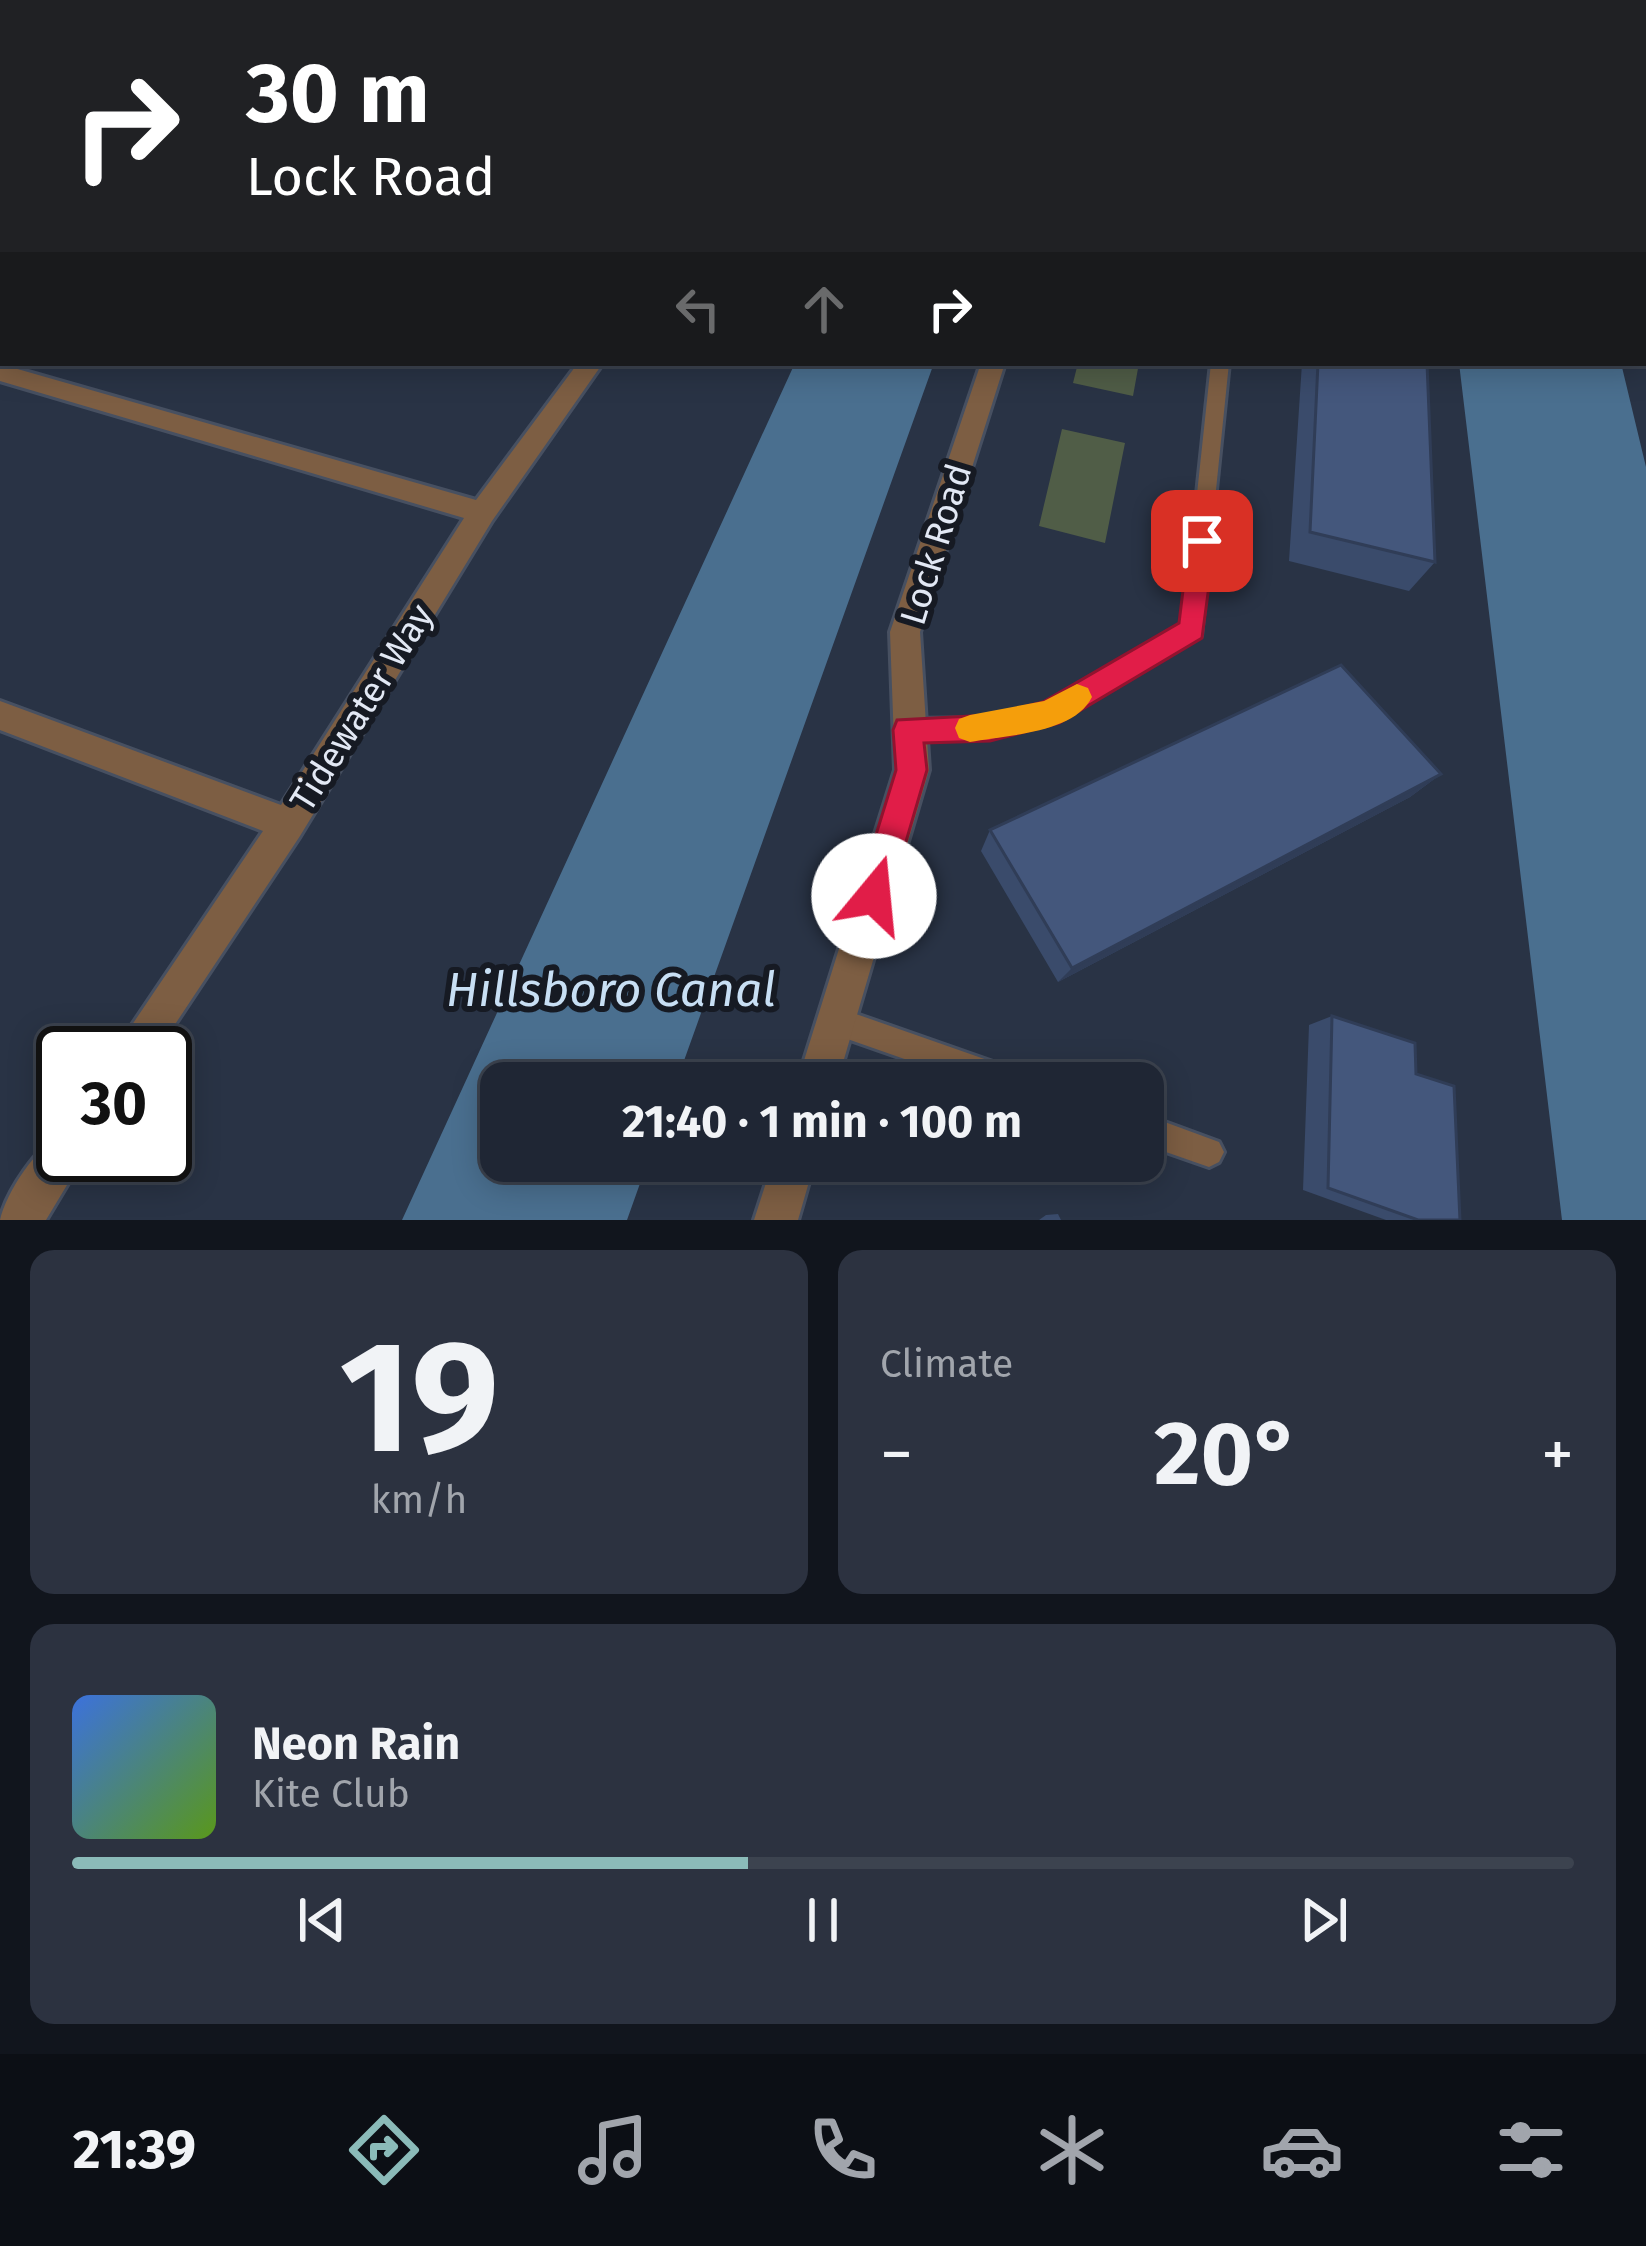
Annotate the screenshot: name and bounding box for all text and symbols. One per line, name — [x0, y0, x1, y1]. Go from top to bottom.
text: 30 m — [246, 43, 430, 144]
icon: right — [48, 48, 204, 204]
text: Lock Road — [246, 145, 495, 209]
icon: left — [665, 276, 731, 342]
icon: ahead — [791, 276, 857, 342]
icon: right — [917, 276, 983, 342]
street label: Lock Road — [891, 458, 981, 630]
pin — [1151, 490, 1253, 592]
icon: arrive — [1169, 508, 1235, 574]
street label: Tidewater Way — [281, 596, 443, 819]
position arrow — [811, 833, 937, 959]
water label: Hillsboro Canal — [446, 961, 776, 1019]
speed limit sign: 30 — [36, 1026, 192, 1182]
text: 21:40 · 1 min · 100 m — [622, 1095, 1022, 1149]
text: 19 — [339, 1305, 499, 1492]
text: Climate — [880, 1341, 1013, 1387]
text: 20° — [1154, 1400, 1300, 1508]
text: − — [880, 1415, 913, 1494]
text: + — [1541, 1415, 1574, 1494]
text: km/h — [371, 1477, 467, 1523]
text: Neon Rain — [252, 1717, 460, 1771]
text: Kite Club — [252, 1771, 410, 1817]
icon: previous — [289, 1887, 355, 1953]
icon: pause — [790, 1887, 856, 1953]
icon: next — [1291, 1887, 1357, 1953]
icon: directions — [342, 2108, 426, 2192]
icon: music — [571, 2108, 655, 2192]
icon: phone — [801, 2108, 885, 2192]
icon: climate — [1030, 2108, 1114, 2192]
icon: car — [1260, 2108, 1344, 2192]
icon: filters — [1489, 2108, 1573, 2192]
text: 21:39 — [73, 2118, 196, 2182]

